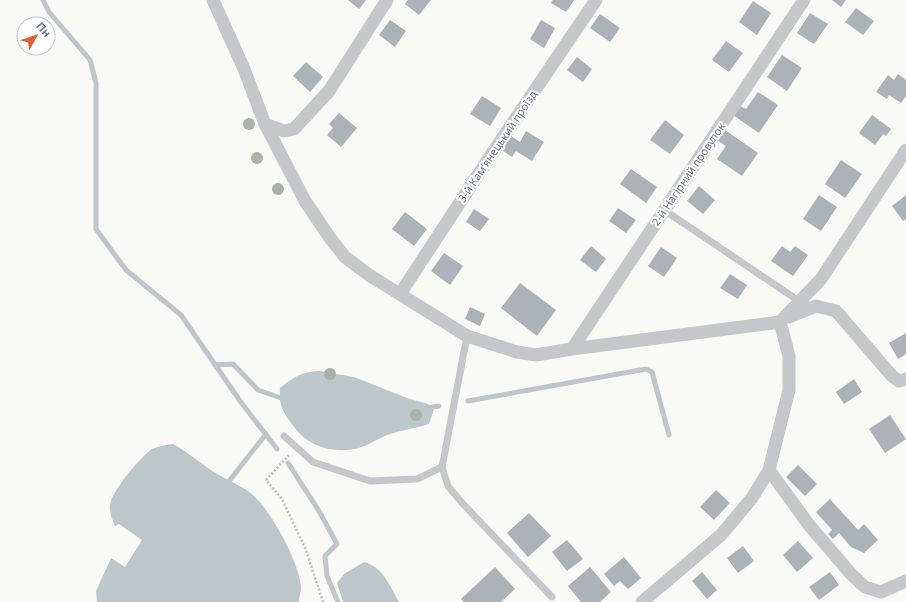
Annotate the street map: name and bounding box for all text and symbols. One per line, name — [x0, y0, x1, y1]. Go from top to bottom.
north arrow — [16, 16, 56, 56]
text: Пн — [33, 18, 55, 40]
street label: 3-й Камʼянецький проїзд — [454, 87, 540, 205]
street label: 2-й Нагірний провулок — [648, 119, 728, 228]

